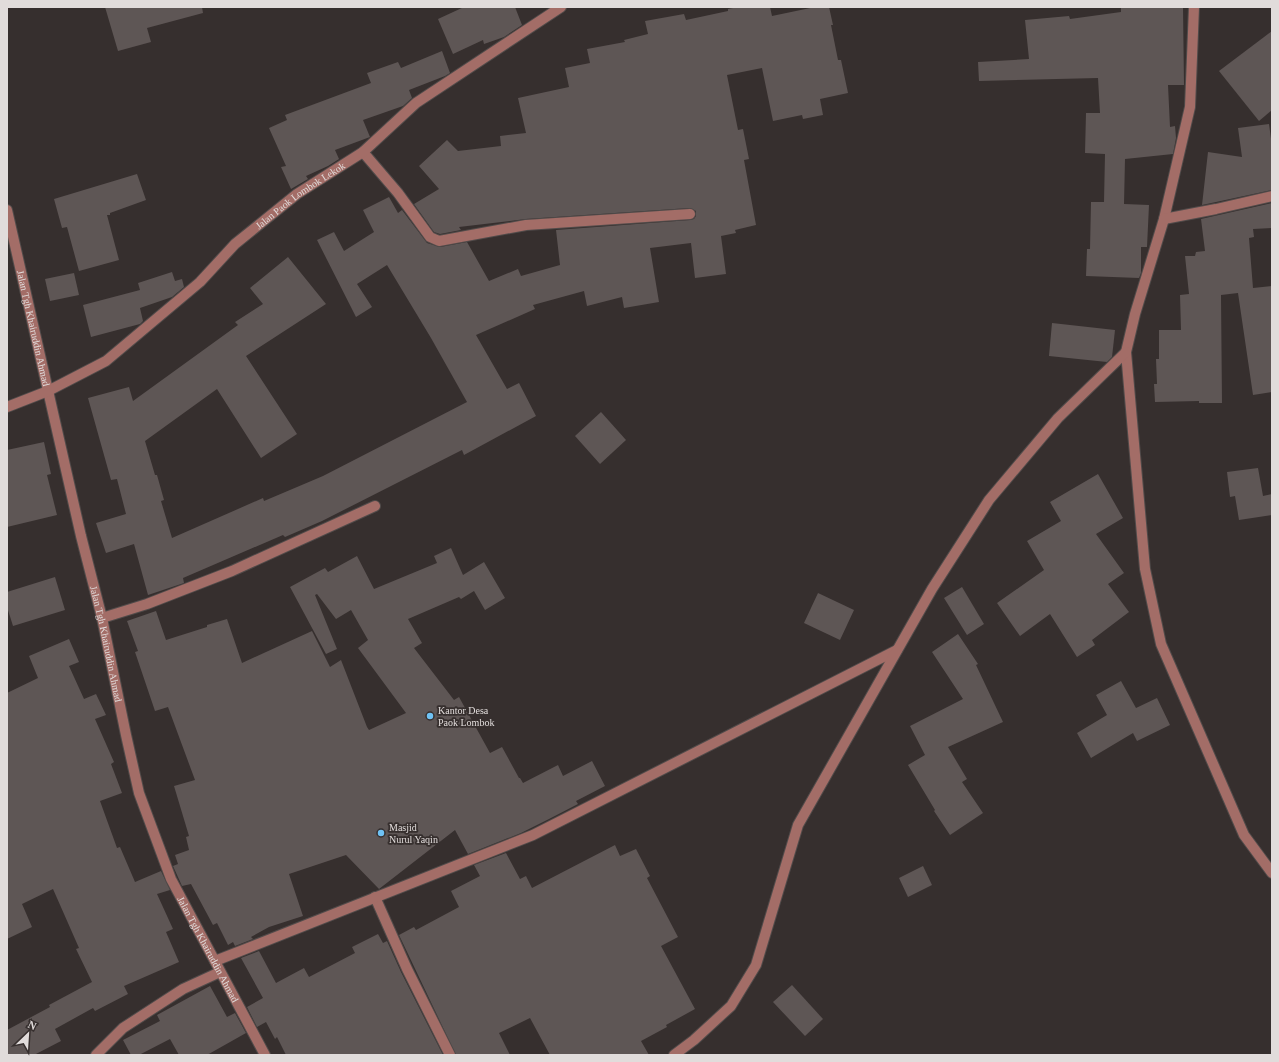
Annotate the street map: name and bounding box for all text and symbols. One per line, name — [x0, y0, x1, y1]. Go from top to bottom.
street label: Jalan Paok Lombok Lekok — [253, 160, 347, 231]
street label: Jalan Tgh Khairuddin Ahmad — [15, 269, 52, 387]
street label: Jalan Tgh Khairuddin Ahmad — [88, 584, 125, 703]
place label: Kantor Desa Paok Lombok — [438, 705, 494, 728]
marker: Kantor Desa Paok Lombok — [425, 711, 435, 721]
place label: Masjid Nurul Yaqin — [389, 822, 438, 845]
marker: Masjid Nurul Yaqin — [376, 828, 386, 838]
street label: Jalan Tgh Khairuddin Ahmad — [176, 894, 241, 1004]
north arrow — [8, 1014, 48, 1054]
text: N — [26, 1018, 38, 1032]

